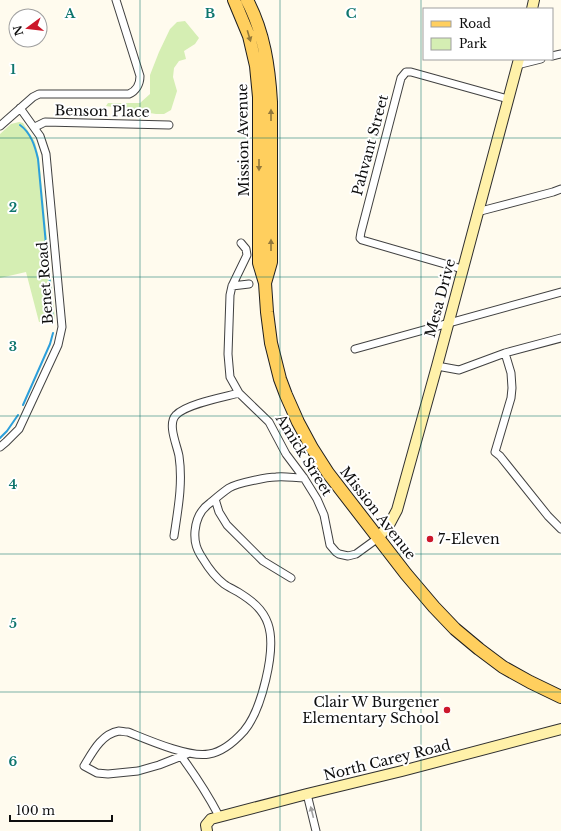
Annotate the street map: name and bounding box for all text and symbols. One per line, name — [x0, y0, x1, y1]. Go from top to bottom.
text: A — [64, 5, 76, 22]
text: B — [205, 5, 215, 22]
text: C — [346, 5, 357, 22]
north arrow — [8, 8, 48, 48]
legend — [423, 8, 553, 60]
text: Road — [459, 16, 491, 31]
text: N — [10, 23, 26, 37]
one-way arrow — [246, 30, 252, 42]
text: Park — [459, 36, 487, 51]
text: 1 — [10, 61, 16, 78]
street label: Mission Avenue — [233, 83, 253, 197]
street label: Pahvant Street — [348, 92, 392, 197]
street label: Benson Place — [54, 101, 150, 121]
one-way arrow — [268, 108, 274, 121]
one-way arrow — [256, 159, 262, 172]
text: 2 — [9, 199, 17, 216]
one-way arrow — [268, 238, 274, 251]
street label: Benet Road — [33, 240, 57, 325]
street label: Mesa Drive — [421, 257, 459, 339]
text: 3 — [9, 338, 17, 355]
street label: Amick Street — [271, 410, 337, 500]
street label: Mission Avenue — [336, 463, 420, 563]
text: 4 — [9, 476, 18, 493]
place label: 7-Eleven — [438, 530, 500, 548]
marker: 7-Eleven — [425, 534, 435, 544]
text: 5 — [9, 615, 17, 632]
place label: Clair W Burgener Elementary School — [302, 693, 439, 727]
marker: Clair W Burgener Elementary School — [442, 705, 452, 715]
street label: North Carey Road — [322, 735, 453, 784]
text: 6 — [9, 753, 18, 770]
scale bar — [10, 797, 112, 823]
text: 100 m — [16, 803, 55, 818]
one-way arrow — [308, 806, 314, 819]

